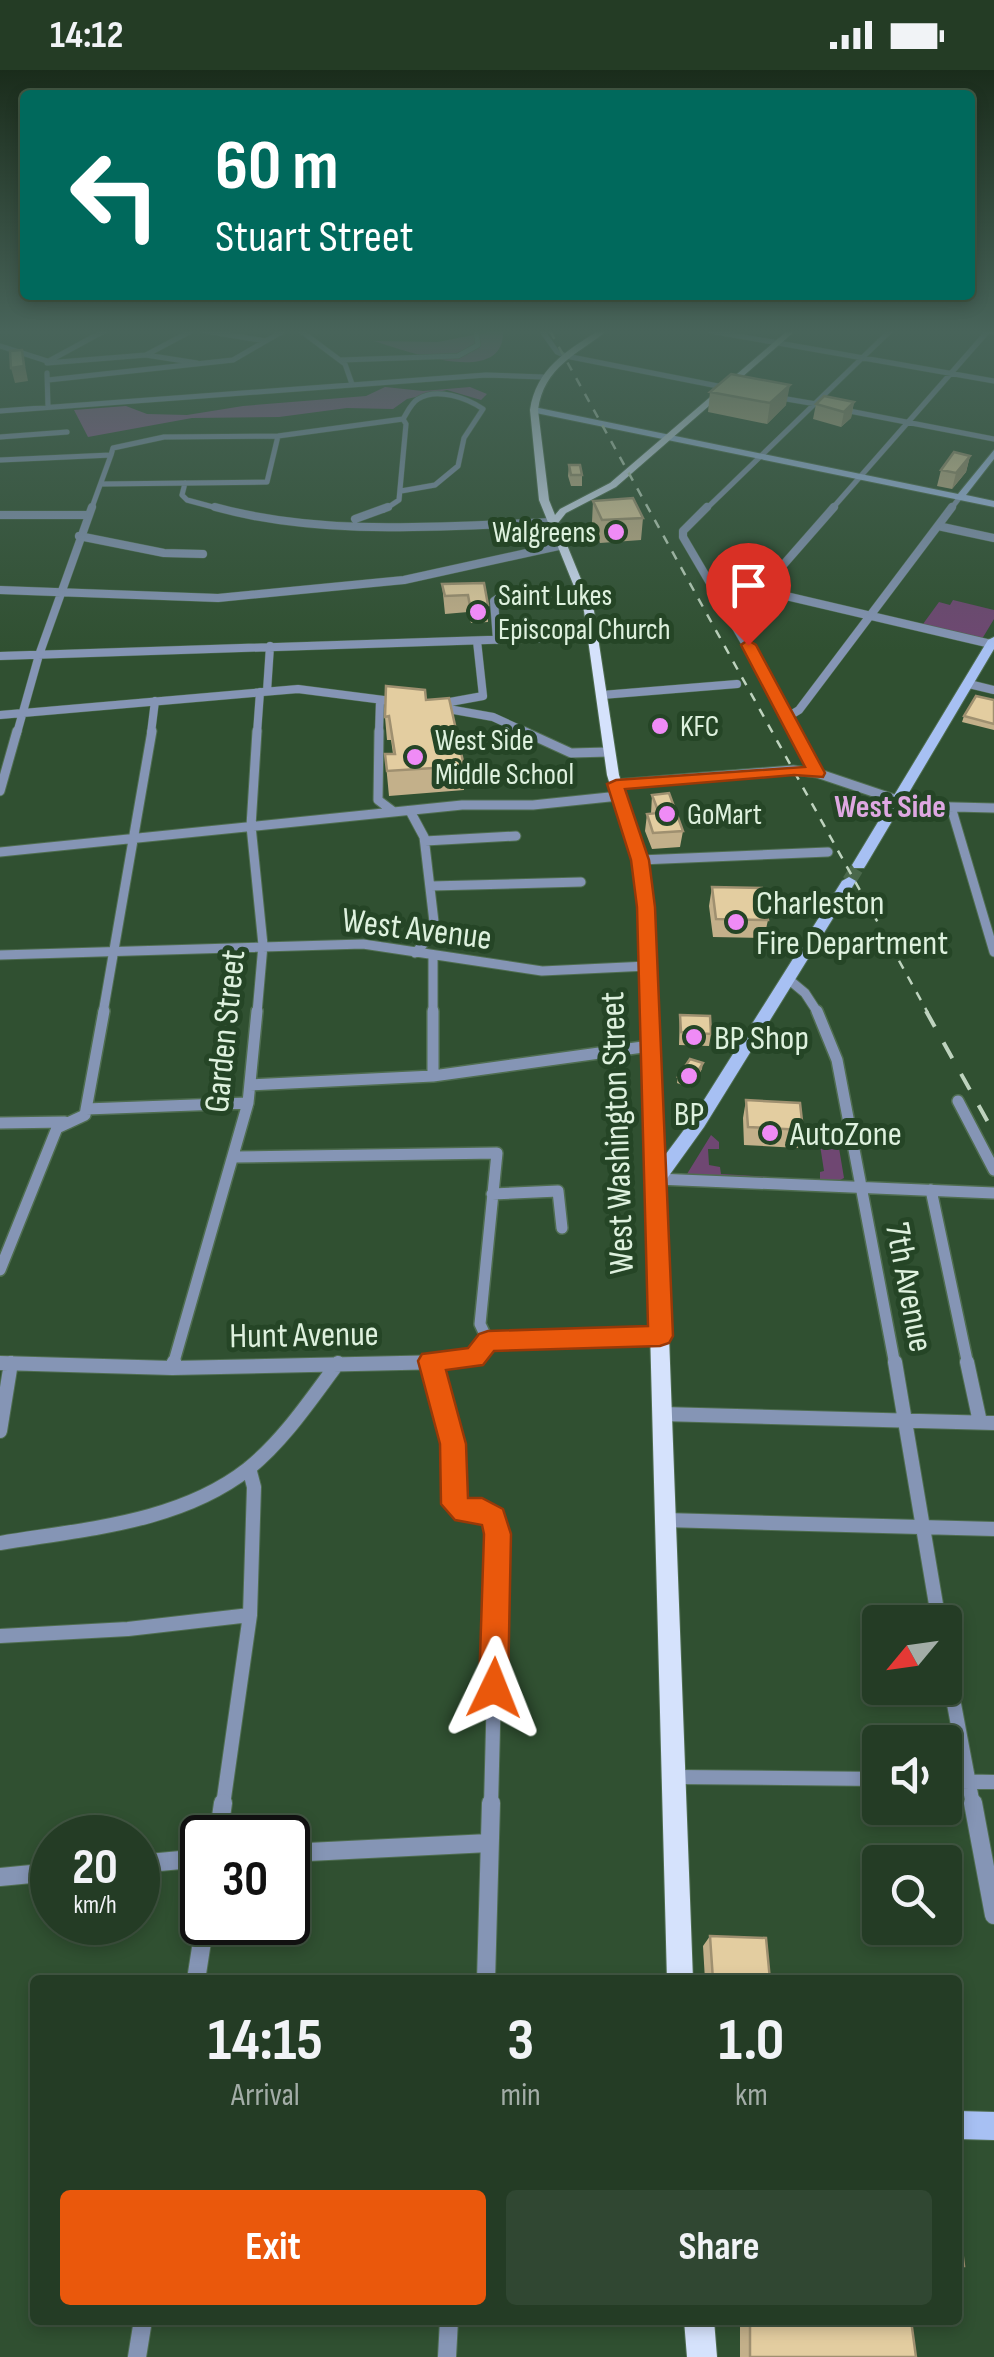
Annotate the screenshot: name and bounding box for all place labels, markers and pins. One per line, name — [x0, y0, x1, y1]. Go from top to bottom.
place label: Walgreens — [492, 515, 596, 551]
marker: Walgreens — [605, 521, 627, 543]
pin — [706, 543, 791, 646]
place label: Saint Lukes Episcopal Church — [498, 578, 671, 648]
marker: Saint Lukes Episcopal Church — [467, 601, 489, 623]
place label: KFC — [680, 709, 719, 745]
marker: KFC — [649, 715, 671, 737]
place label: West Side Middle School — [435, 723, 574, 793]
marker: West Side Middle School — [404, 746, 426, 768]
place label: GoMart — [687, 797, 762, 833]
marker: GoMart — [656, 803, 678, 825]
place label: Charleston Fire Department — [756, 882, 948, 965]
marker: Charleston Fire Department — [725, 911, 747, 933]
place label: BP Shop — [714, 1017, 809, 1060]
marker: BP Shop — [683, 1026, 705, 1048]
marker: BP — [678, 1065, 700, 1087]
place label: BP — [674, 1093, 704, 1136]
place label: AutoZone — [789, 1113, 902, 1156]
marker: AutoZone — [759, 1122, 781, 1144]

